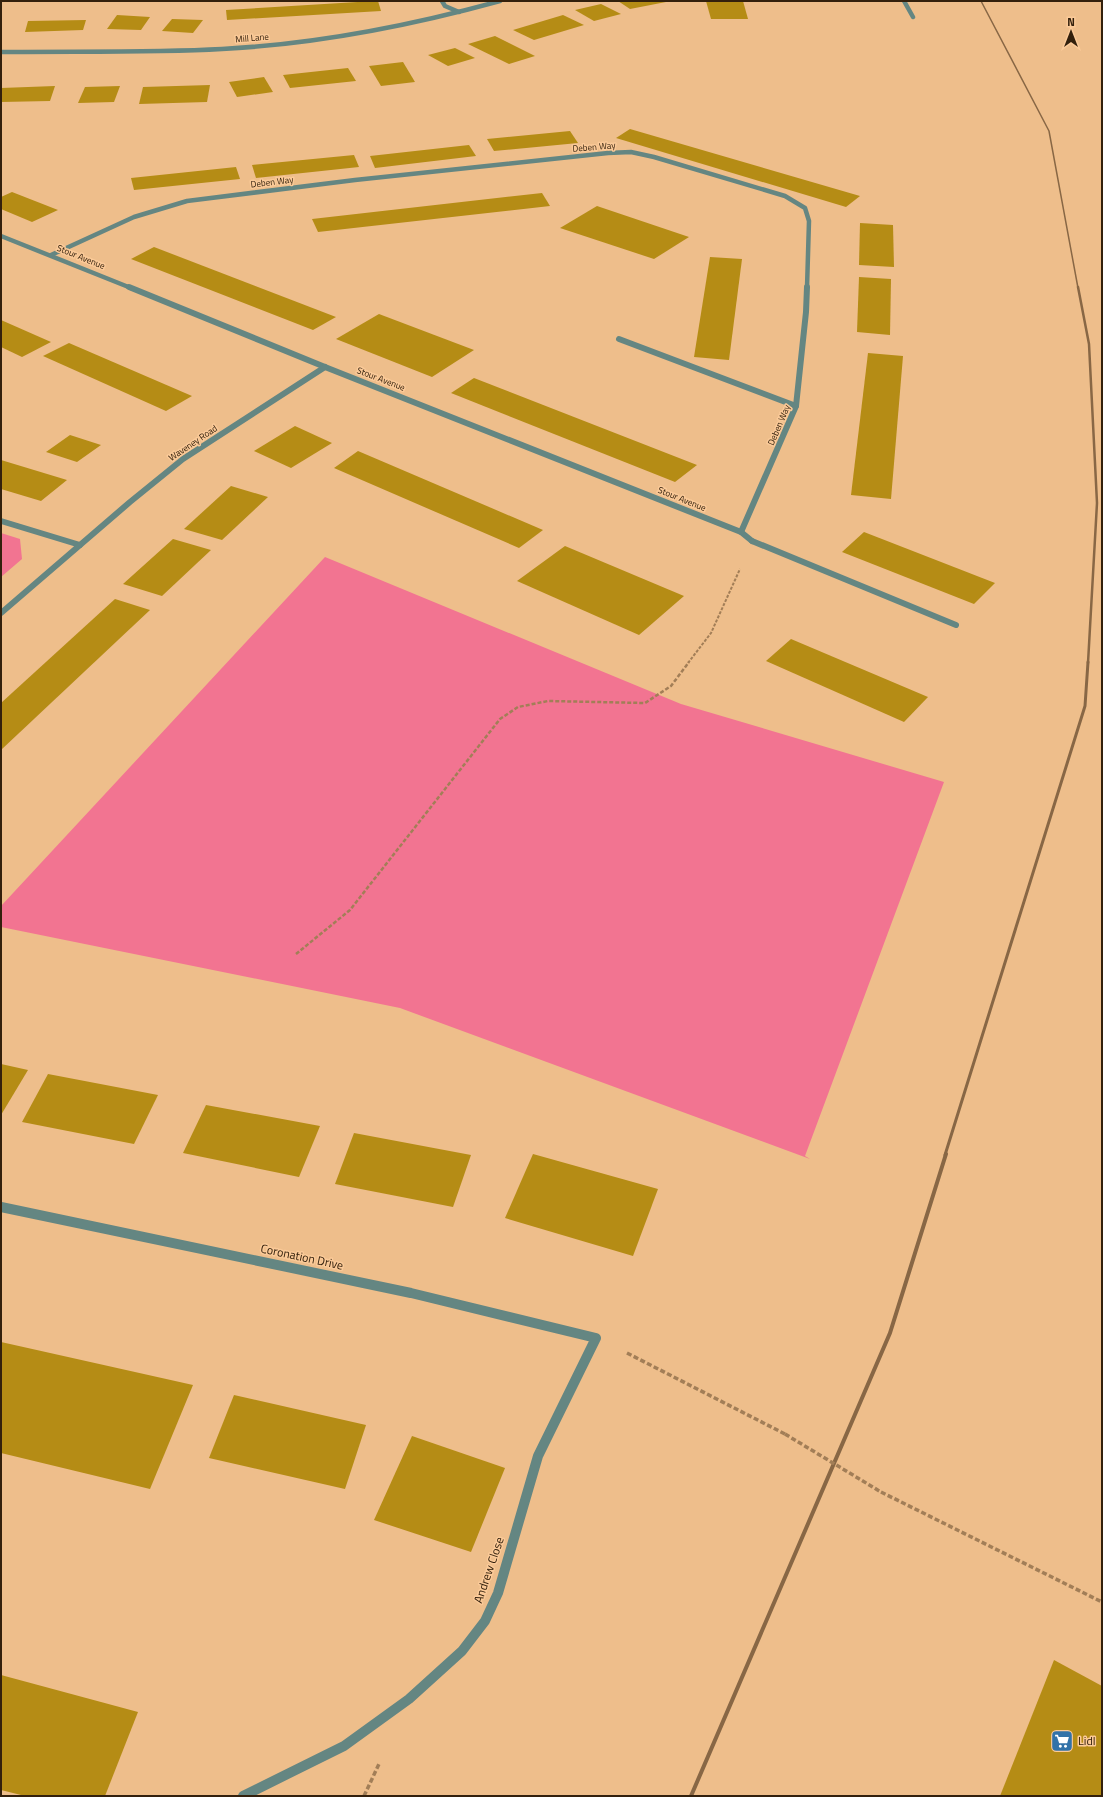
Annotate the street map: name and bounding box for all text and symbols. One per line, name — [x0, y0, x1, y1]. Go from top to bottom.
north arrow — [1051, 12, 1091, 52]
text: N — [1067, 14, 1075, 30]
street label: Mill Lane — [235, 30, 270, 45]
street label: Deben Way — [572, 138, 617, 155]
street label: Deben Way — [250, 172, 295, 191]
street label: Stour Avenue — [55, 241, 108, 272]
street label: Stour Avenue — [355, 363, 408, 394]
street label: Deben Way — [764, 402, 793, 447]
street label: Waveney Road — [166, 421, 220, 464]
street label: Stour Avenue — [656, 483, 709, 514]
street label: Coronation Drive — [259, 1238, 345, 1275]
street label: Andrew Close — [468, 1534, 509, 1606]
supermarket icon: Lidl — [1049, 1728, 1075, 1754]
place label: Lidl — [1078, 1731, 1096, 1750]

